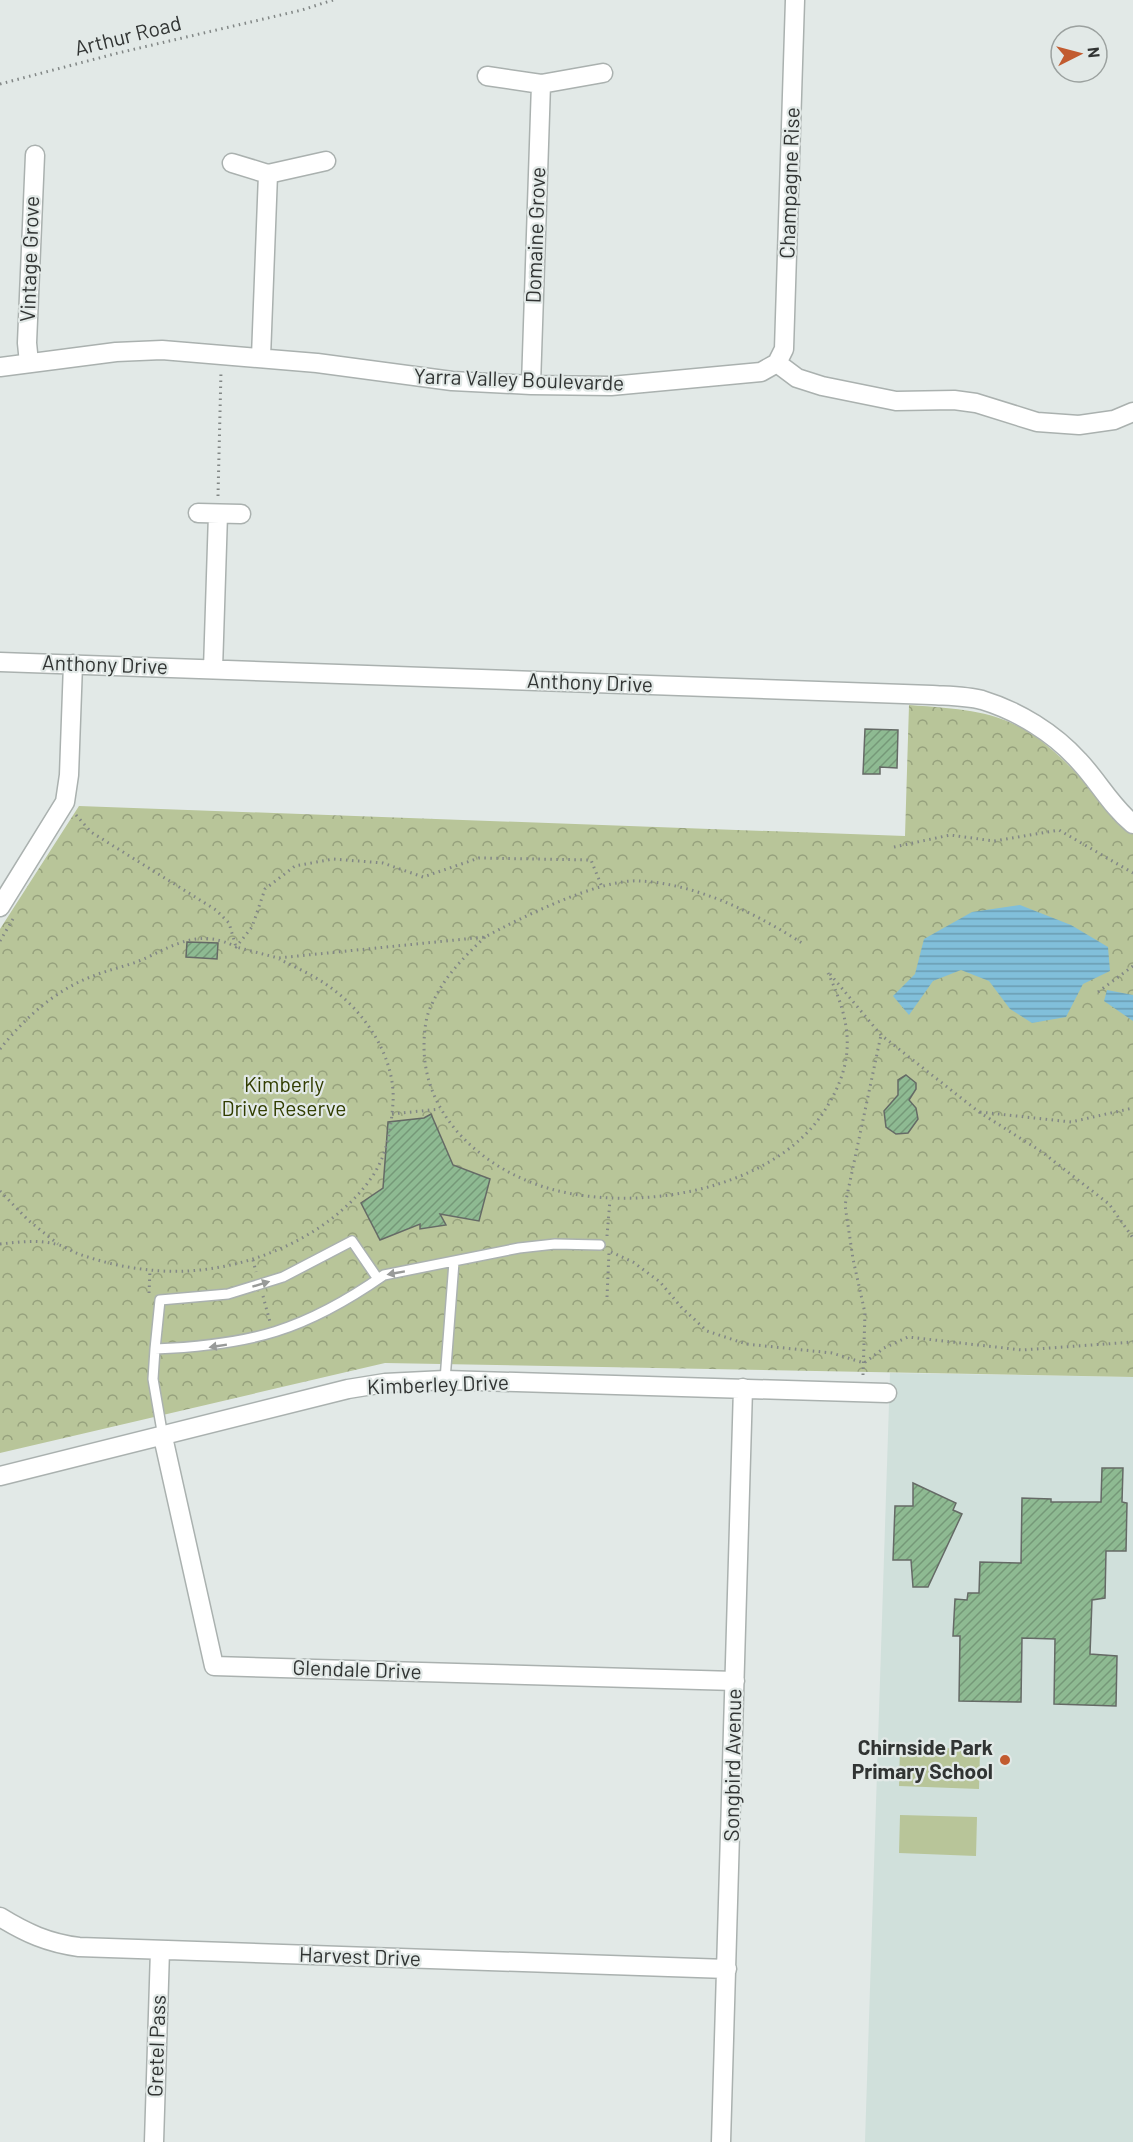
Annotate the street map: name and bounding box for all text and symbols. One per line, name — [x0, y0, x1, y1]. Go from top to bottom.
street label: Arthur Road — [72, 9, 184, 60]
north arrow — [1049, 24, 1109, 84]
text: N — [1084, 46, 1104, 59]
street label: Champagne Rise — [773, 107, 804, 259]
street label: Domaine Grove — [520, 166, 549, 304]
street label: Vintage Grove — [14, 195, 43, 322]
street label: Yarra Valley Boulevarde — [413, 362, 625, 395]
street label: Anthony Drive — [42, 649, 169, 678]
street label: Anthony Drive — [527, 667, 654, 696]
park label: Kimberly Drive Reserve — [221, 1071, 347, 1120]
one-way arrow — [387, 1269, 406, 1278]
one-way arrow — [252, 1279, 270, 1288]
one-way arrow — [209, 1341, 228, 1350]
street label: Kimberley Drive — [367, 1369, 509, 1398]
street label: Glendale Drive — [292, 1654, 422, 1683]
street label: Songbird Avenue — [718, 1688, 745, 1842]
place label: Chirnside Park Primary School — [852, 1734, 993, 1783]
marker: Chirnside Park Primary School — [998, 1753, 1012, 1767]
street label: Harvest Drive — [299, 1941, 421, 1970]
street label: Gretel Pass — [141, 1995, 170, 2097]

